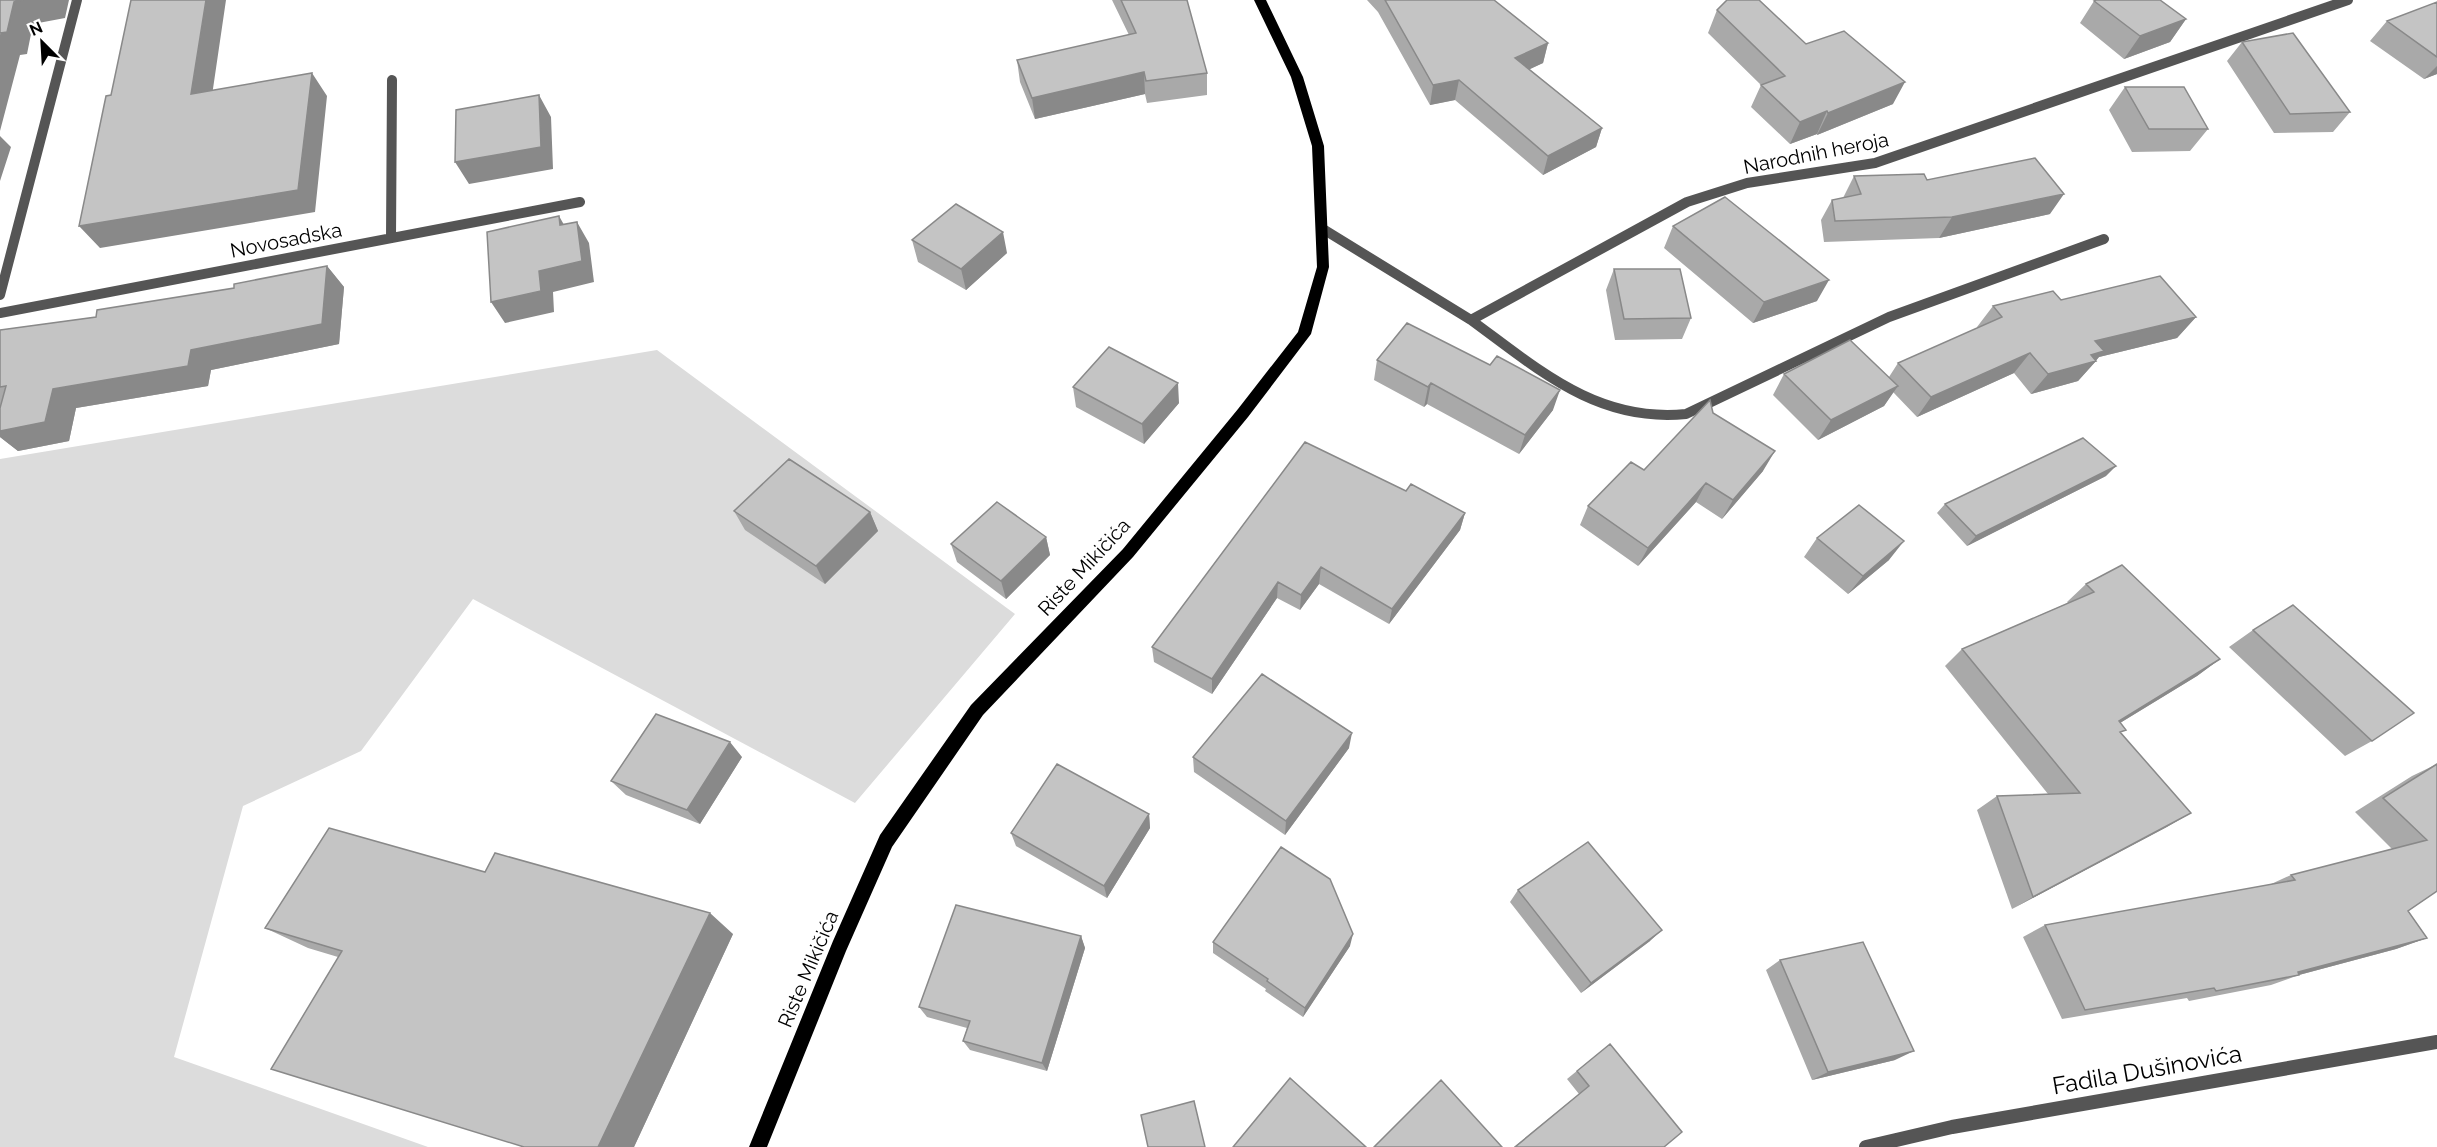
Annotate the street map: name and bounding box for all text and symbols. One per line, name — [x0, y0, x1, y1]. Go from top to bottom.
north arrow — [12, 12, 72, 72]
text: N — [27, 18, 46, 40]
street label: Narodnih heroja — [1741, 127, 1891, 179]
street label: Novosadska — [228, 217, 344, 263]
street label: Riste Mikičića — [1033, 513, 1135, 621]
street label: Riste Mikičića — [773, 907, 843, 1031]
street label: Fadila Dušinovića — [2050, 1039, 2244, 1100]

